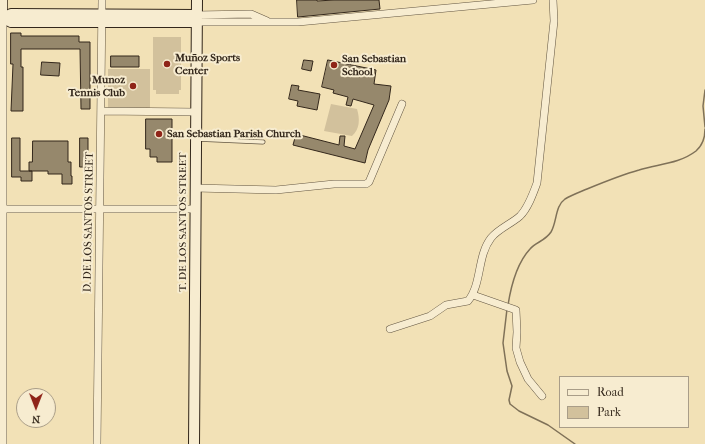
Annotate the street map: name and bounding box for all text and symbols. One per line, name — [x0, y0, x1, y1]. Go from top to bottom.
place label: Muñoz Sports Center — [175, 51, 240, 77]
place label: San Sebastian School — [342, 52, 406, 78]
marker: Muñoz Sports Center — [162, 59, 172, 69]
marker: San Sebastian School — [329, 60, 339, 70]
place label: Munoz Tennis Club — [68, 73, 125, 99]
marker: Munoz Tennis Club — [128, 81, 138, 91]
place label: San Sebastian Parish Church — [167, 127, 301, 141]
marker: San Sebastian Parish Church — [154, 129, 164, 139]
street label: D. DE LOS SANTOS STREET — [81, 152, 97, 292]
street label: T. DE LOS SANTOS STREET — [176, 152, 190, 292]
legend — [559, 376, 689, 428]
text: Road — [597, 385, 624, 399]
north arrow — [16, 388, 56, 428]
text: Park — [597, 405, 621, 419]
text: N — [32, 413, 40, 426]

